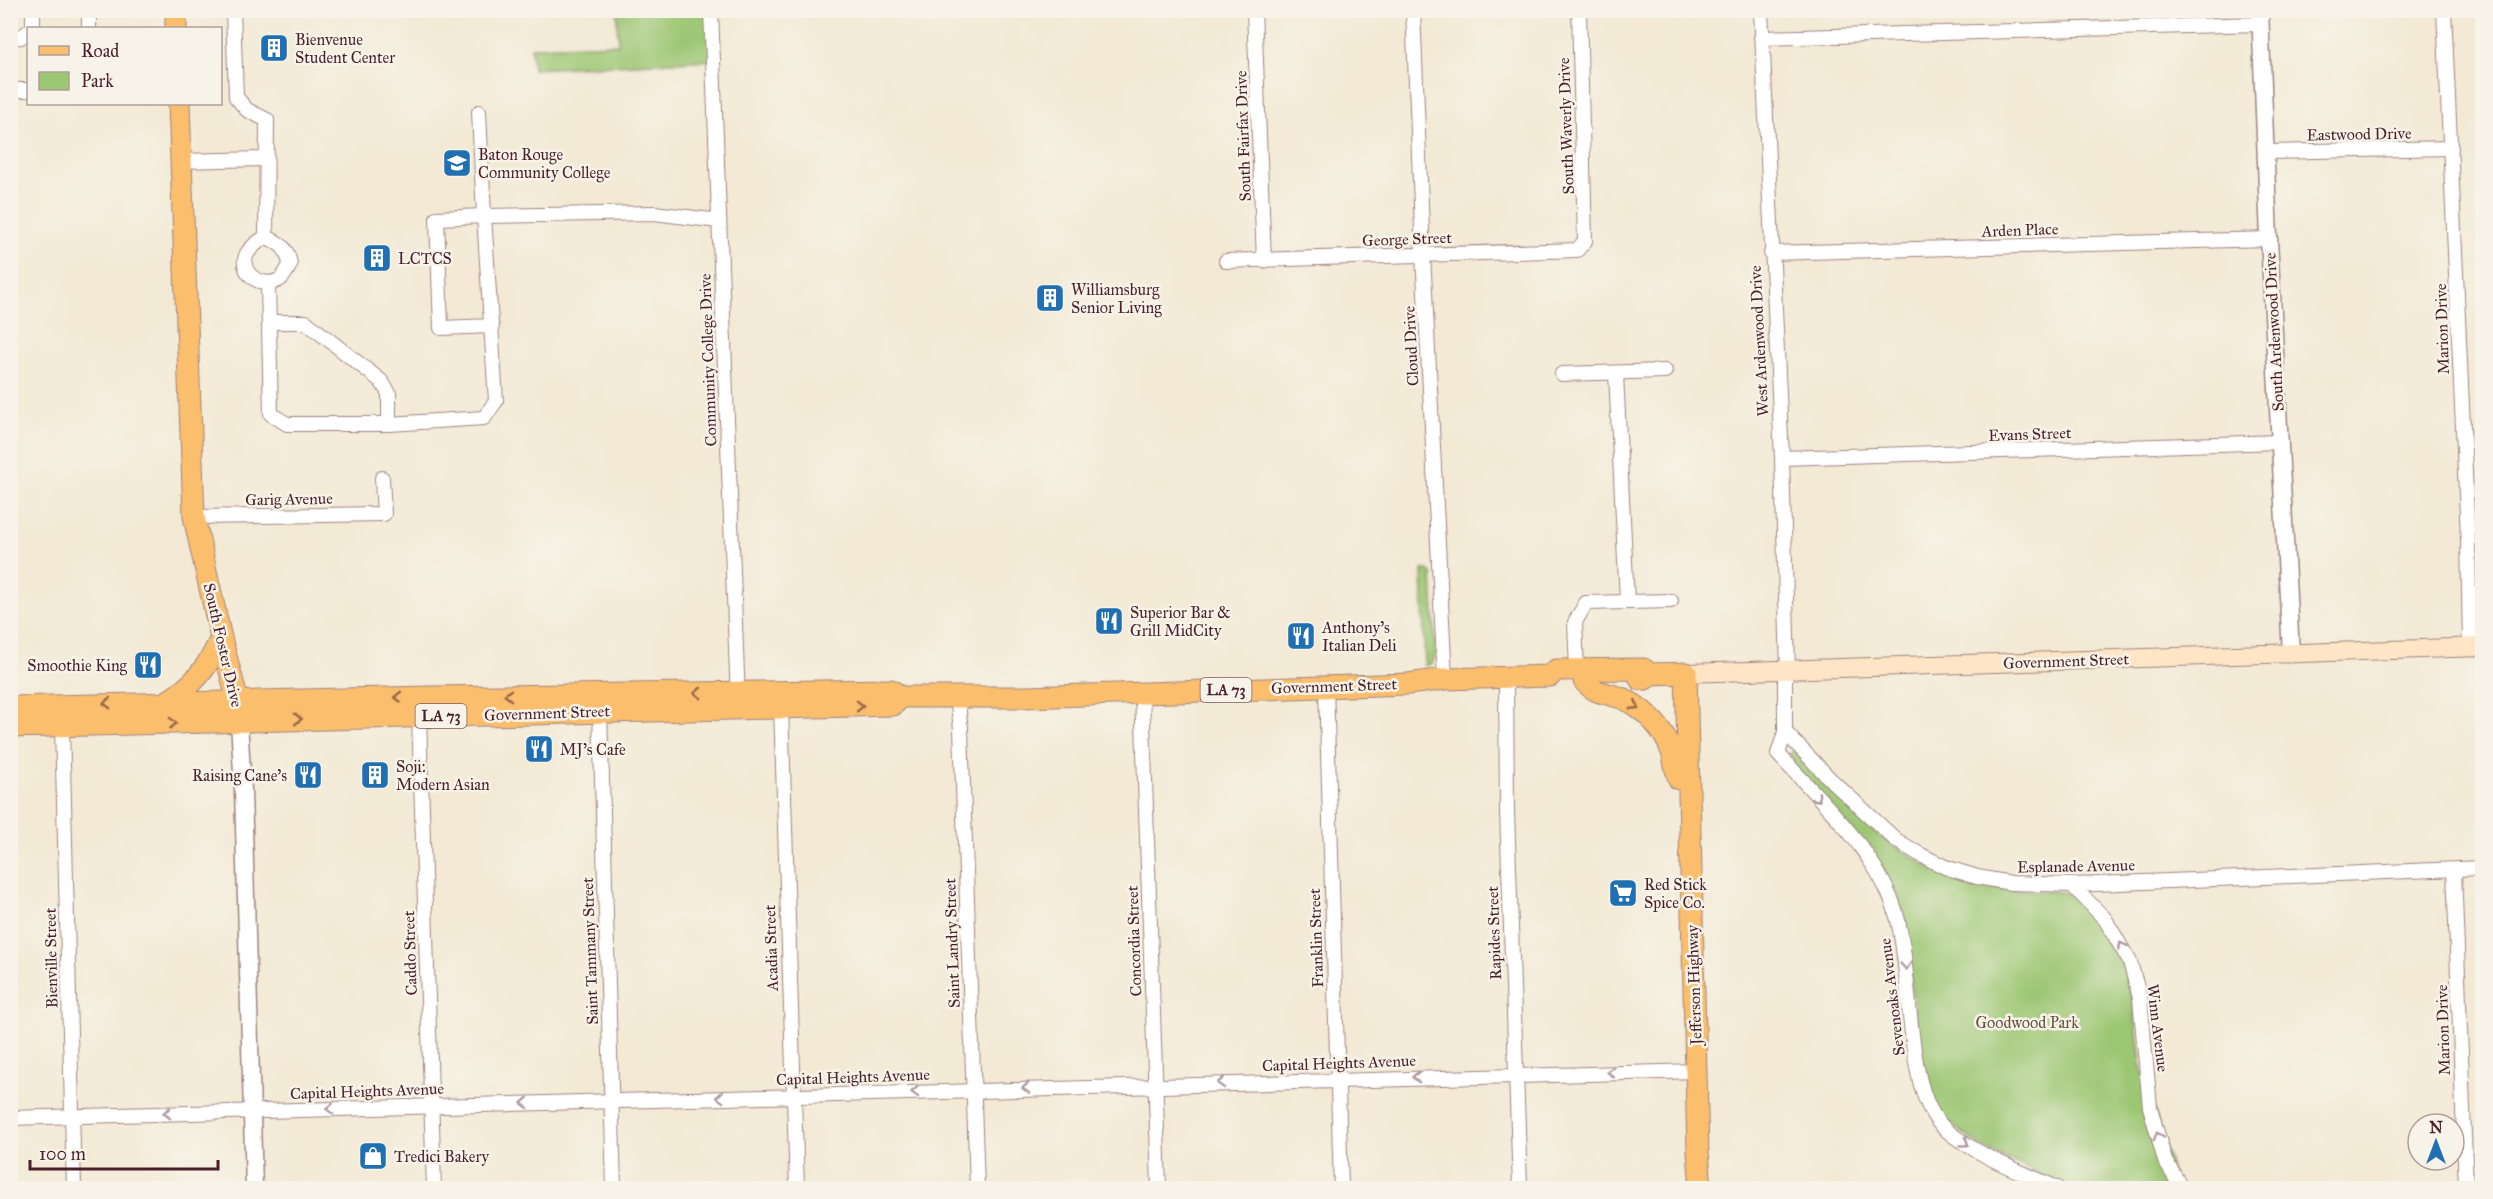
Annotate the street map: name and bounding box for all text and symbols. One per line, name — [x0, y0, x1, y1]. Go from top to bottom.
legend — [27, 27, 222, 105]
place label: Bienvenue Student Center — [295, 30, 395, 67]
building icon: Bienvenue Student Center — [258, 32, 290, 64]
text: Road — [81, 40, 119, 62]
street label: South Waverly Drive — [1554, 57, 1578, 195]
text: Park — [81, 70, 114, 92]
street label: South Fairfax Drive — [1231, 70, 1255, 202]
street label: Eastwood Drive — [2306, 124, 2412, 144]
place label: Baton Rouge Community College — [478, 145, 611, 183]
school or university icon: Baton Rouge Community College — [441, 147, 473, 179]
street label: Arden Place — [1980, 219, 2059, 241]
street label: George Street — [1362, 228, 1453, 251]
building icon: LCTCS — [361, 242, 393, 274]
place label: LCTCS — [398, 249, 452, 268]
street label: South Ardenwood Drive — [2260, 252, 2288, 412]
street label: West Ardenwood Drive — [1746, 265, 1772, 417]
street label: Community College Drive — [695, 273, 722, 447]
place label: Williamsburg Senior Living — [1071, 280, 1162, 318]
building icon: Williamsburg Senior Living — [1034, 282, 1066, 314]
street label: Marion Drive — [2431, 283, 2453, 375]
street label: Cloud Drive — [1399, 305, 1423, 387]
street label: Evans Street — [1988, 423, 2072, 445]
street label: Garig Avenue — [245, 489, 333, 510]
street label: South Foster Drive — [199, 581, 247, 709]
place label: Superior Bar & Grill MidCity — [1130, 603, 1231, 640]
restaurant icon: Superior Bar & Grill MidCity — [1093, 605, 1125, 637]
place label: Anthony's Italian Deli — [1321, 618, 1397, 655]
restaurant icon: Anthony's Italian Deli — [1285, 620, 1317, 652]
restaurant icon: Smoothie King — [132, 649, 164, 681]
street label: Government Street — [2003, 649, 2130, 673]
place label: Smoothie King — [27, 656, 128, 676]
street label: Government Street — [1271, 674, 1398, 698]
road number: LA 73 — [1200, 678, 1252, 702]
one-way arrow — [694, 687, 703, 700]
one-way arrow — [504, 689, 513, 701]
one-way arrow — [393, 691, 402, 704]
one-way arrow — [102, 697, 111, 709]
one-way arrow — [855, 699, 864, 712]
one-way arrow — [1628, 699, 1639, 710]
street label: Government Street — [484, 701, 611, 725]
road number: LA 73 — [416, 704, 466, 728]
one-way arrow — [293, 713, 302, 726]
one-way arrow — [168, 716, 177, 729]
restaurant icon: MJ's Cafe — [523, 733, 555, 765]
place label: MJ's Cafe — [560, 740, 626, 760]
place label: Soji: Modern Asian — [396, 757, 490, 794]
restaurant icon: Raising Cane's — [292, 759, 324, 791]
building icon: Soji: Modern Asian — [359, 759, 391, 791]
place label: Raising Cane's — [192, 766, 287, 786]
one-way arrow — [1810, 790, 1821, 801]
street label: Esplanade Avenue — [2017, 855, 2135, 877]
place label: Red Stick Spice Co. — [1644, 875, 1707, 912]
street label: Saint Tammany Street — [578, 877, 602, 1025]
street label: Saint Landry Street — [940, 877, 964, 1008]
supermarket icon: Red Stick Spice Co. — [1607, 877, 1639, 909]
street label: Concordia Street — [1123, 885, 1145, 997]
street label: Rapides Street — [1483, 885, 1505, 980]
street label: Franklin Street — [1305, 888, 1327, 988]
street label: Acadia Street — [760, 904, 782, 993]
street label: Bienville Street — [41, 907, 61, 1008]
street label: Caddo Street — [399, 910, 421, 996]
street label: Jefferson Highway — [1682, 924, 1707, 1047]
street label: Sevenoaks Avenue — [1875, 937, 1909, 1057]
one-way arrow — [2118, 942, 2129, 952]
one-way arrow — [1899, 962, 1912, 971]
street label: Winn Avenue — [2143, 983, 2173, 1073]
street label: Marion Drive — [2432, 984, 2454, 1076]
park label: Goodwood Park — [1975, 1013, 2079, 1032]
street label: Capital Heights Avenue — [1262, 1051, 1417, 1076]
street label: Capital Heights Avenue — [776, 1065, 931, 1090]
one-way arrow — [1606, 1066, 1615, 1079]
one-way arrow — [1411, 1071, 1420, 1084]
one-way arrow — [1216, 1077, 1225, 1089]
street label: Capital Heights Avenue — [290, 1079, 445, 1104]
one-way arrow — [1021, 1082, 1030, 1095]
one-way arrow — [911, 1085, 920, 1098]
one-way arrow — [716, 1091, 725, 1103]
one-way arrow — [521, 1097, 530, 1109]
one-way arrow — [326, 1102, 335, 1115]
one-way arrow — [162, 1107, 171, 1119]
north arrow — [2406, 1112, 2466, 1172]
text: N — [2429, 1118, 2443, 1137]
one-way arrow — [2153, 1131, 2165, 1142]
scale bar — [30, 1133, 218, 1171]
one-way arrow — [1958, 1136, 1969, 1147]
shop icon: Tredici Bakery — [357, 1140, 389, 1172]
text: 100 m — [39, 1143, 86, 1165]
place label: Tredici Bakery — [394, 1147, 489, 1166]

